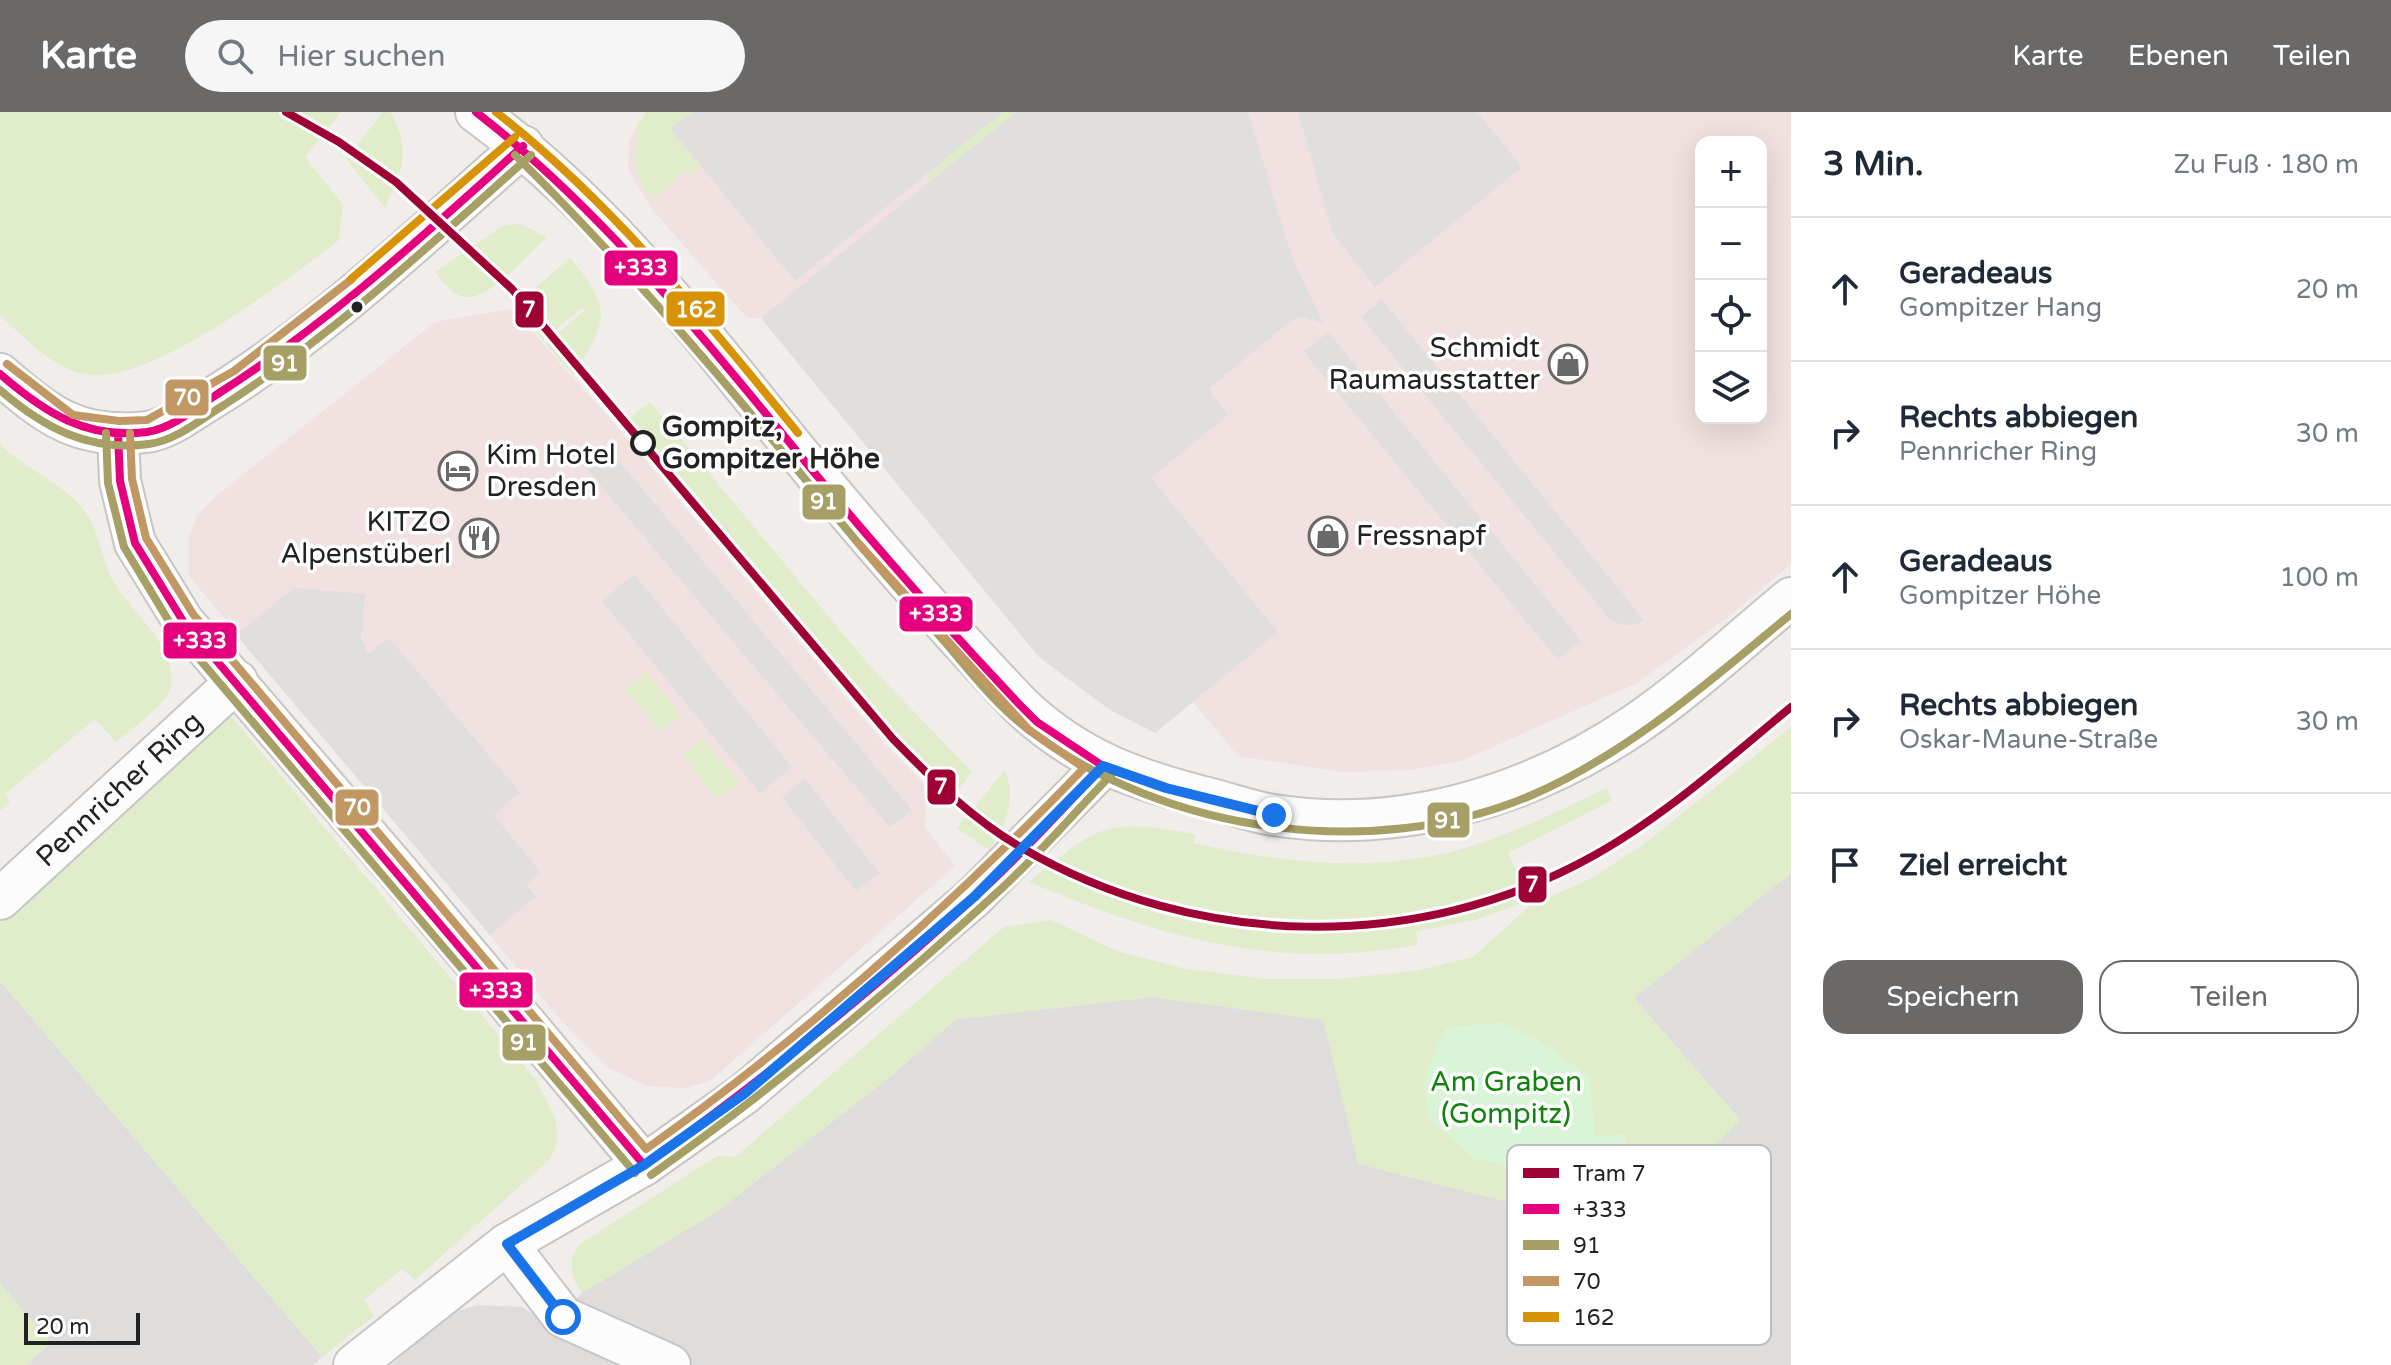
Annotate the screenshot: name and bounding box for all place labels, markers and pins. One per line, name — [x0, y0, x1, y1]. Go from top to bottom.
unlabelled marker — [349, 299, 365, 315]
place label: Schmidt Raumausstatter — [1328, 331, 1540, 397]
shop icon: Schmidt Raumausstatter — [1547, 343, 1589, 385]
place label: Gompitz, Gompitzer Höhe — [662, 410, 880, 476]
marker: Gompitz, Gompitzer Höhe — [631, 431, 655, 455]
place label: Kim Hotel Dresden — [486, 438, 616, 504]
hotel icon: Kim Hotel Dresden — [437, 450, 479, 492]
place label: KITZO Alpenstüberl — [280, 505, 451, 571]
shop icon: Fressnapf — [1307, 515, 1349, 557]
restaurant icon: KITZO Alpenstüberl — [458, 517, 500, 559]
place label: Fressnapf — [1356, 519, 1487, 553]

